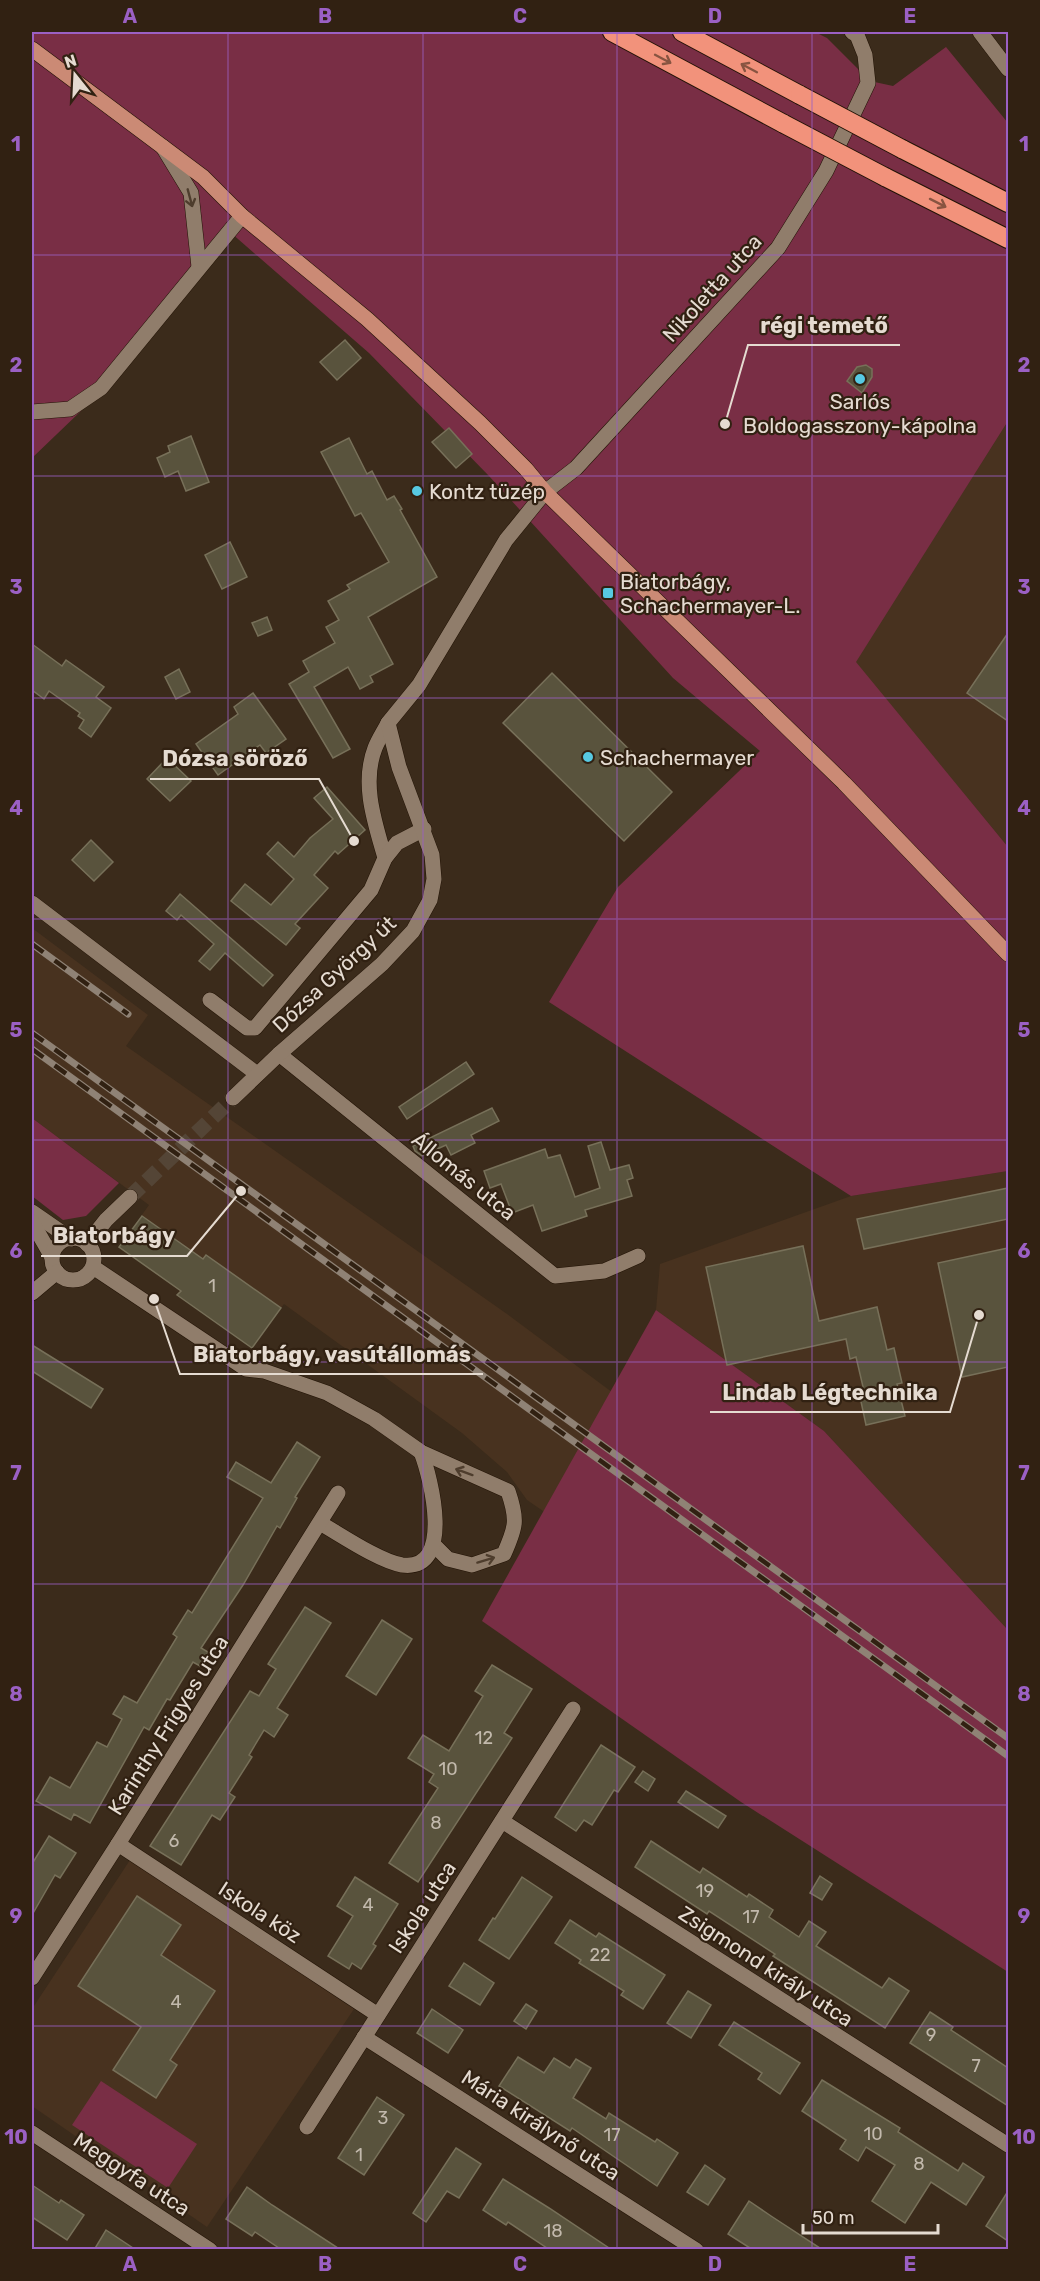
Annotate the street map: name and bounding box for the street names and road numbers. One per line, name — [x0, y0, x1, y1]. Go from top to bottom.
street label: Nikoletta utca — [657, 229, 767, 347]
street label: Dózsa György út — [267, 910, 401, 1038]
street label: Állomás utca — [407, 1126, 521, 1226]
street label: Karinthy Frigyes utca — [103, 1631, 233, 1819]
street label: Iskola utca — [383, 1856, 461, 1958]
street label: Iskola köz — [214, 1876, 306, 1948]
street label: Zsigmond király utca — [674, 1900, 858, 2032]
street label: Mária királynő utca — [457, 2064, 625, 2186]
street label: Meggyfa utca — [69, 2127, 195, 2221]

